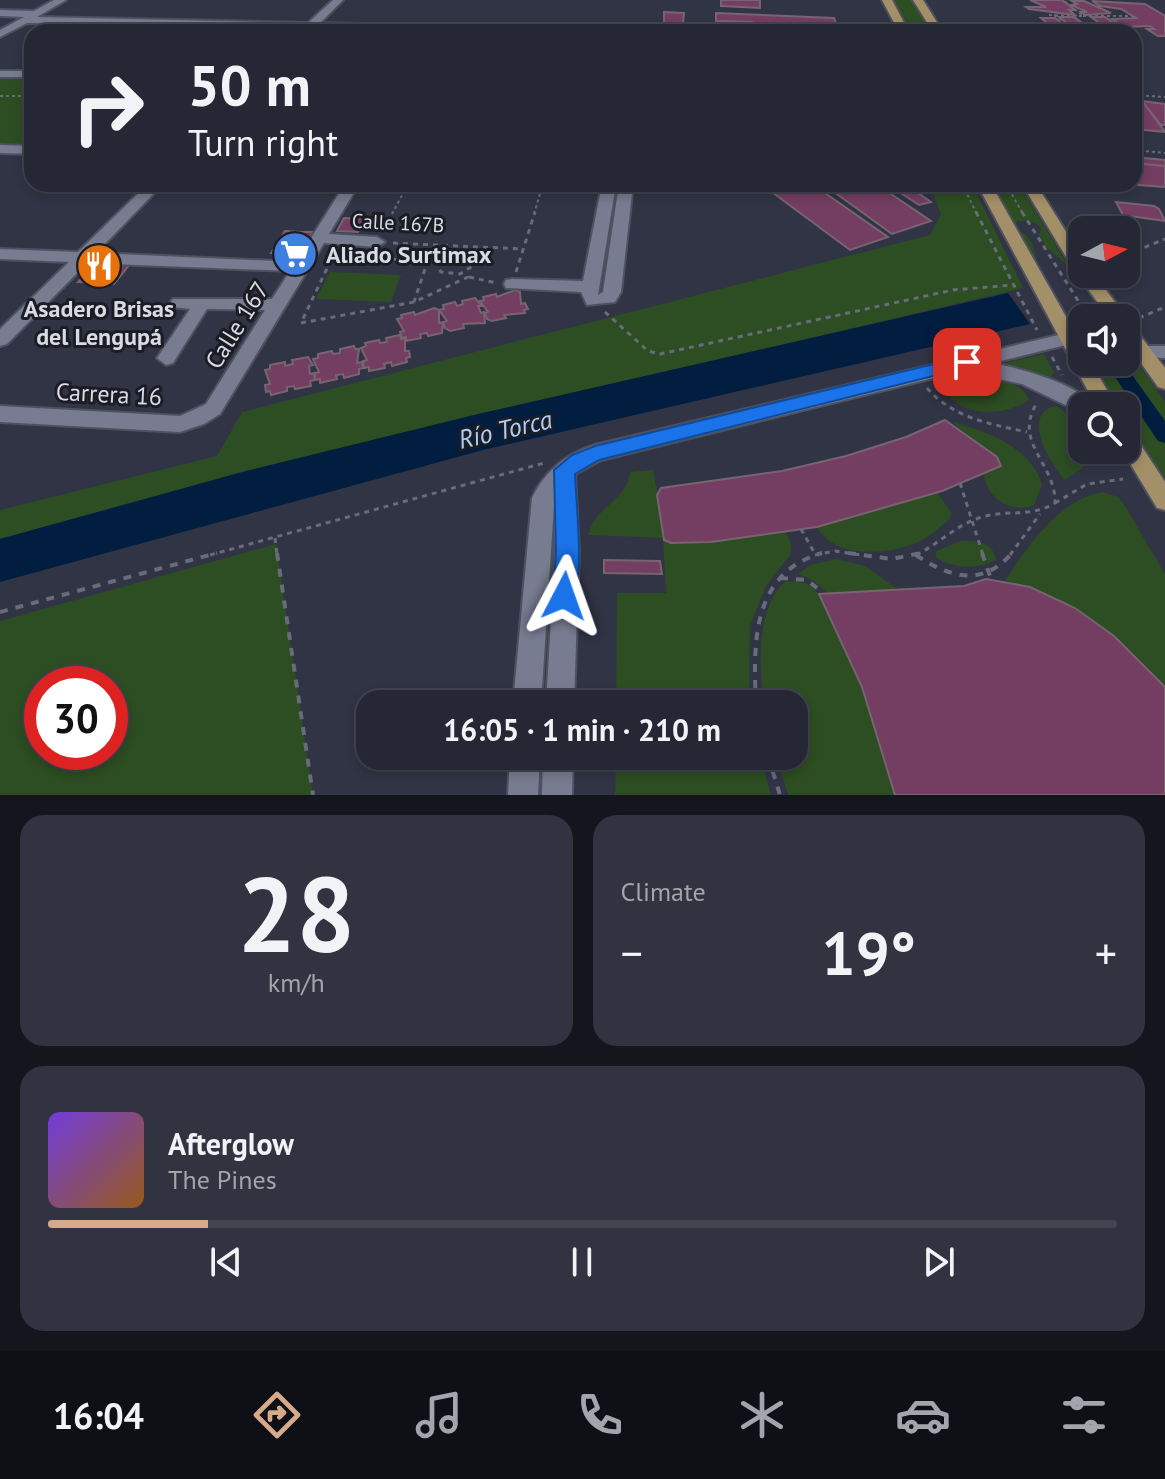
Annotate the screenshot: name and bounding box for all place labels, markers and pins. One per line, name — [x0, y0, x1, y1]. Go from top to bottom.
supermarket icon: Aliado Surtimax — [271, 230, 319, 278]
place label: Aliado Surtimax — [326, 239, 492, 270]
restaurant icon: Asadero Brisas del Lengupá — [75, 242, 123, 290]
place label: Asadero Brisas del Lengupá — [24, 293, 174, 352]
pin — [933, 328, 1001, 396]

